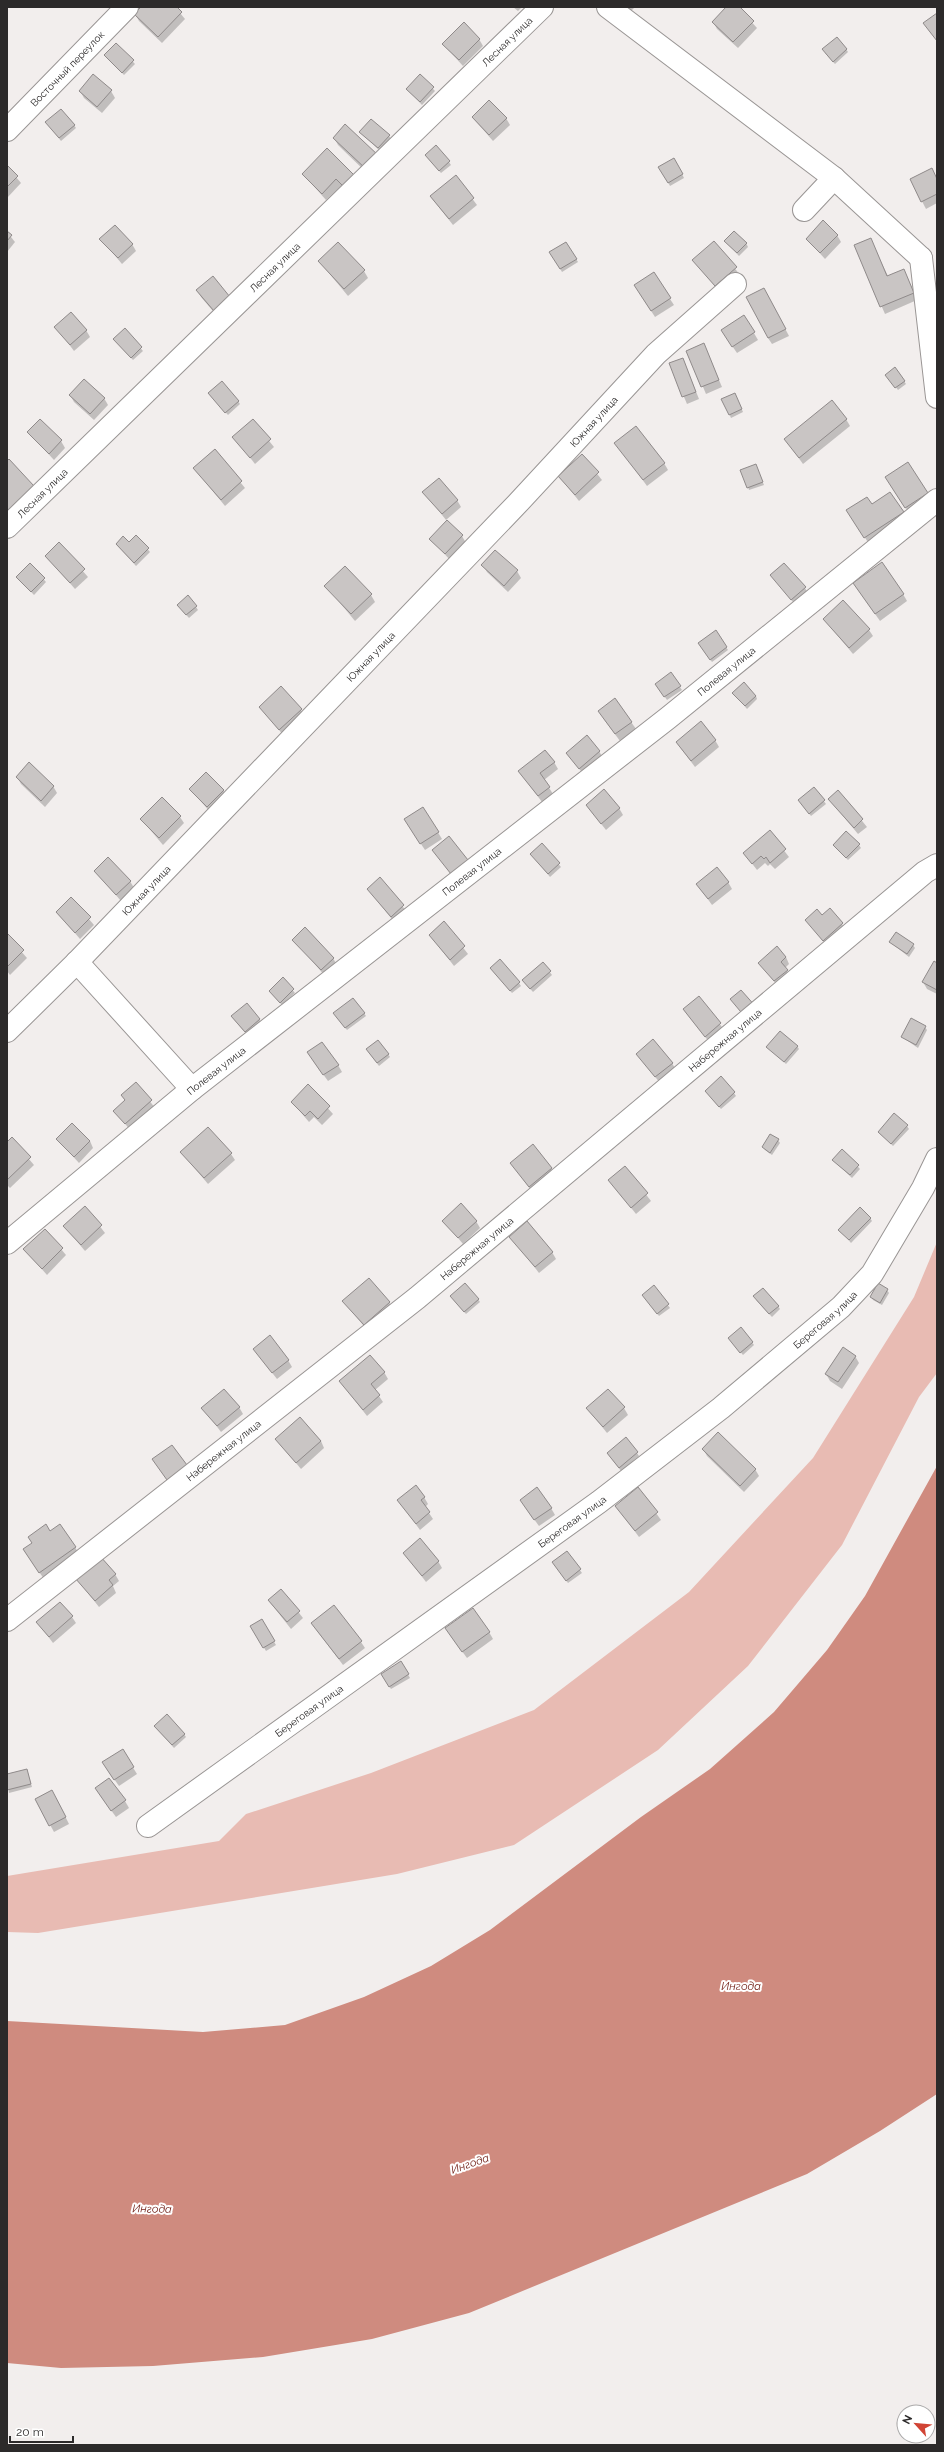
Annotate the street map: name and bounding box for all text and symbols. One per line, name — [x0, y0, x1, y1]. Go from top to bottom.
street label: Лесная улица — [479, 14, 534, 68]
street label: Восточный переулок — [28, 28, 106, 108]
street label: Лесная улица — [247, 240, 302, 294]
street label: Южная улица — [567, 394, 620, 449]
street label: Лесная улица — [15, 466, 70, 520]
street label: Южная улица — [344, 629, 397, 684]
street label: Полевая улица — [695, 644, 757, 698]
street label: Полевая улица — [440, 845, 503, 897]
street label: Южная улица — [120, 863, 172, 917]
street label: Набережная улица — [686, 1006, 763, 1074]
street label: Полевая улица — [184, 1044, 247, 1097]
street label: Набережная улица — [438, 1214, 515, 1282]
street label: Береговая улица — [791, 1288, 859, 1350]
street label: Набережная улица — [184, 1417, 263, 1483]
street label: Береговая улица — [536, 1493, 608, 1550]
street label: Береговая улица — [273, 1682, 345, 1739]
water label: Ингода — [721, 1980, 761, 1993]
water label: Ингода — [449, 2151, 491, 2177]
water label: Ингода — [132, 2202, 172, 2216]
north arrow — [896, 2404, 936, 2444]
text: N — [900, 2413, 915, 2426]
scale bar — [10, 2418, 73, 2444]
text: 20 m — [16, 2425, 44, 2439]

